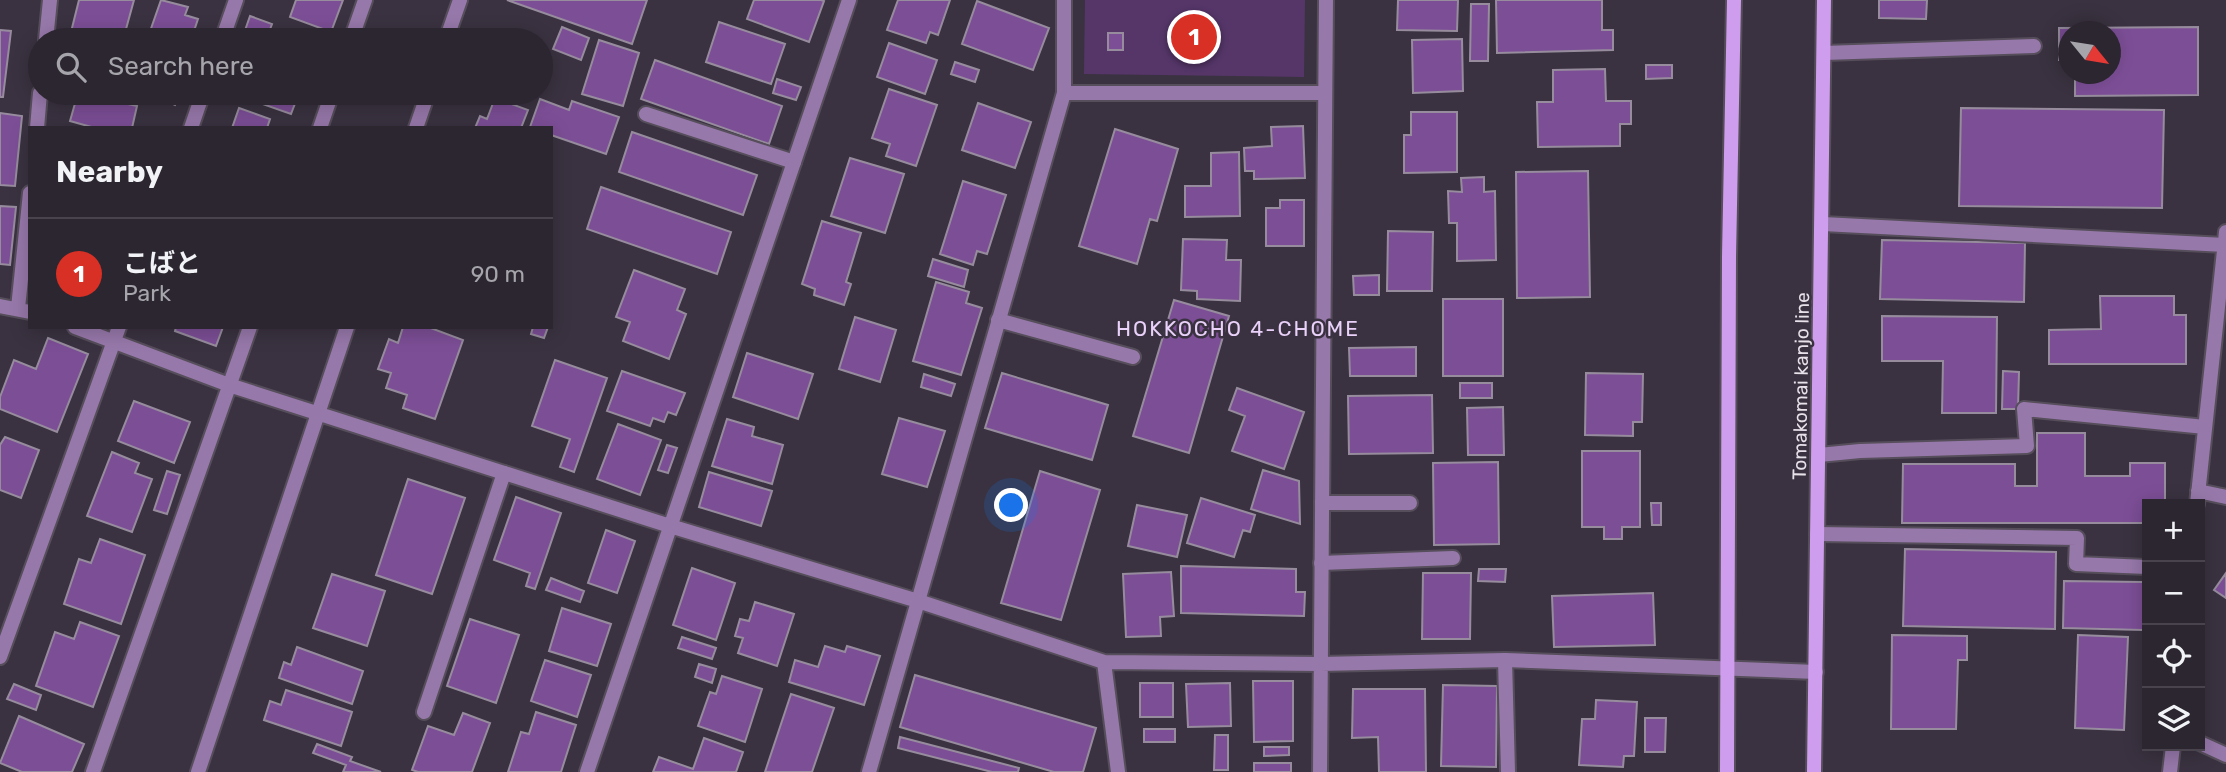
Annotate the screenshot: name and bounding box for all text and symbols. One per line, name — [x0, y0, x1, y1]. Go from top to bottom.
pin: 1 — [1171, 11, 1217, 63]
north arrow — [2058, 21, 2121, 84]
search box — [28, 28, 553, 105]
icon: search — [52, 48, 90, 86]
text: Search here — [108, 51, 254, 82]
text: Nearby — [56, 154, 163, 190]
text: こばと — [123, 248, 201, 279]
text: 1 — [73, 260, 85, 288]
text: 90 m — [471, 260, 525, 288]
text: Park — [123, 279, 171, 307]
street label: Tomakomai kanjo line — [1788, 292, 1814, 480]
district label: HOKKOCHO 4-CHOME — [1116, 316, 1360, 341]
your location — [994, 488, 1028, 522]
map controls — [2142, 499, 2205, 751]
button: + — [2142, 499, 2205, 562]
button: − — [2142, 562, 2205, 625]
button: locate — [2142, 625, 2205, 688]
button: layers — [2142, 688, 2205, 751]

